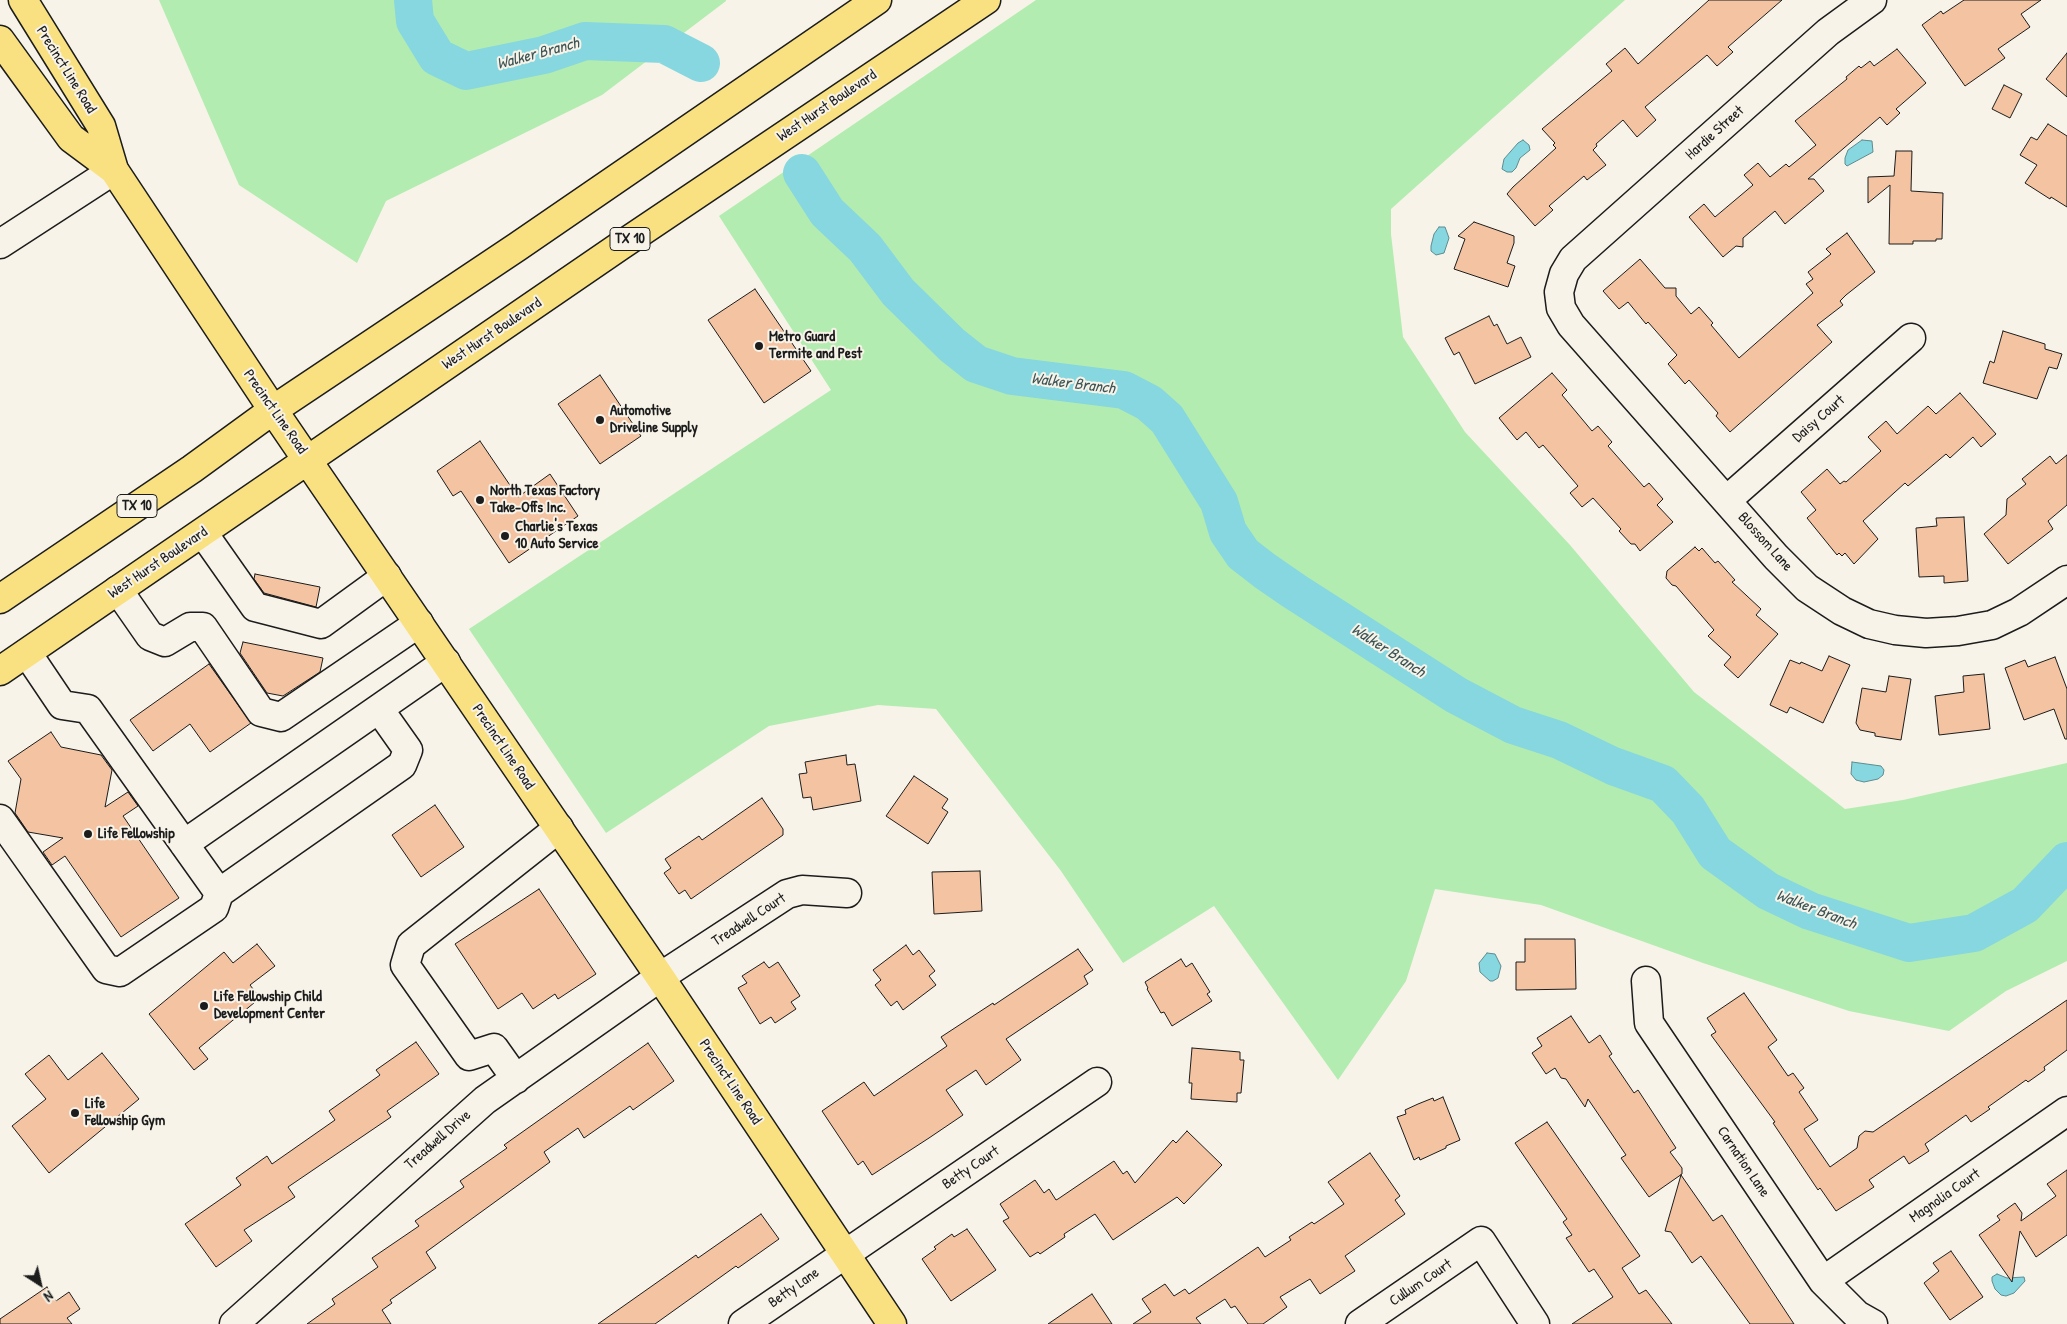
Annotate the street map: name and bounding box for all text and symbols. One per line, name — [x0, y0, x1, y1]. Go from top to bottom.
street label: Precinct Line Road — [32, 23, 100, 117]
water label: Walker Branch — [495, 34, 581, 74]
street label: West Hurst Boulevard — [774, 66, 880, 146]
street label: Hardie Street — [1682, 102, 1748, 164]
road number: TX 10 — [610, 228, 650, 250]
street label: West Hurst Boulevard — [439, 294, 545, 374]
place label: Metro Guard Termite and Pest — [769, 328, 862, 363]
marker: Metro Guard Termite and Pest — [753, 340, 765, 352]
street label: Precinct Line Road — [239, 366, 311, 458]
water label: Walker Branch — [1030, 369, 1116, 399]
street label: Daisy Court — [1789, 391, 1849, 447]
place label: Automotive Driveline Supply — [610, 402, 698, 437]
marker: Automotive Driveline Supply — [594, 414, 606, 426]
place label: North Texas Factory Take-Offs Inc. — [490, 482, 600, 517]
road number: TX 10 — [117, 494, 157, 518]
marker: North Texas Factory Take-Offs Inc. — [474, 494, 486, 506]
street label: Blossom Lane — [1734, 509, 1796, 575]
place label: Charlie's Texas 10 Auto Service — [515, 518, 598, 553]
street label: West Hurst Boulevard — [105, 523, 211, 603]
marker: Charlie's Texas 10 Auto Service — [499, 530, 511, 542]
water label: Walker Branch — [1348, 620, 1428, 682]
street label: Precinct Line Road — [468, 701, 538, 793]
place label: Life Fellowship — [98, 825, 175, 843]
marker: Life Fellowship — [82, 828, 94, 840]
water label: Walker Branch — [1773, 886, 1859, 934]
street label: Treadwell Court — [709, 889, 789, 951]
place label: Life Fellowship Child Development Center — [214, 988, 325, 1023]
marker: Life Fellowship Child Development Center — [198, 1000, 210, 1012]
street label: Precinct Line Road — [695, 1036, 765, 1128]
place label: Life Fellowship Gym — [85, 1095, 165, 1130]
street label: Treadwell Drive — [401, 1106, 475, 1174]
marker: Life Fellowship Gym — [69, 1107, 81, 1119]
street label: Carnation Lane — [1713, 1123, 1773, 1201]
street label: Betty Court — [939, 1142, 1003, 1194]
street label: Magnolia Court — [1906, 1165, 1984, 1227]
street label: Cullum Court — [1386, 1256, 1456, 1310]
north arrow — [15, 1259, 65, 1309]
street label: Betty Lane — [765, 1264, 823, 1312]
text: N — [40, 1287, 57, 1307]

